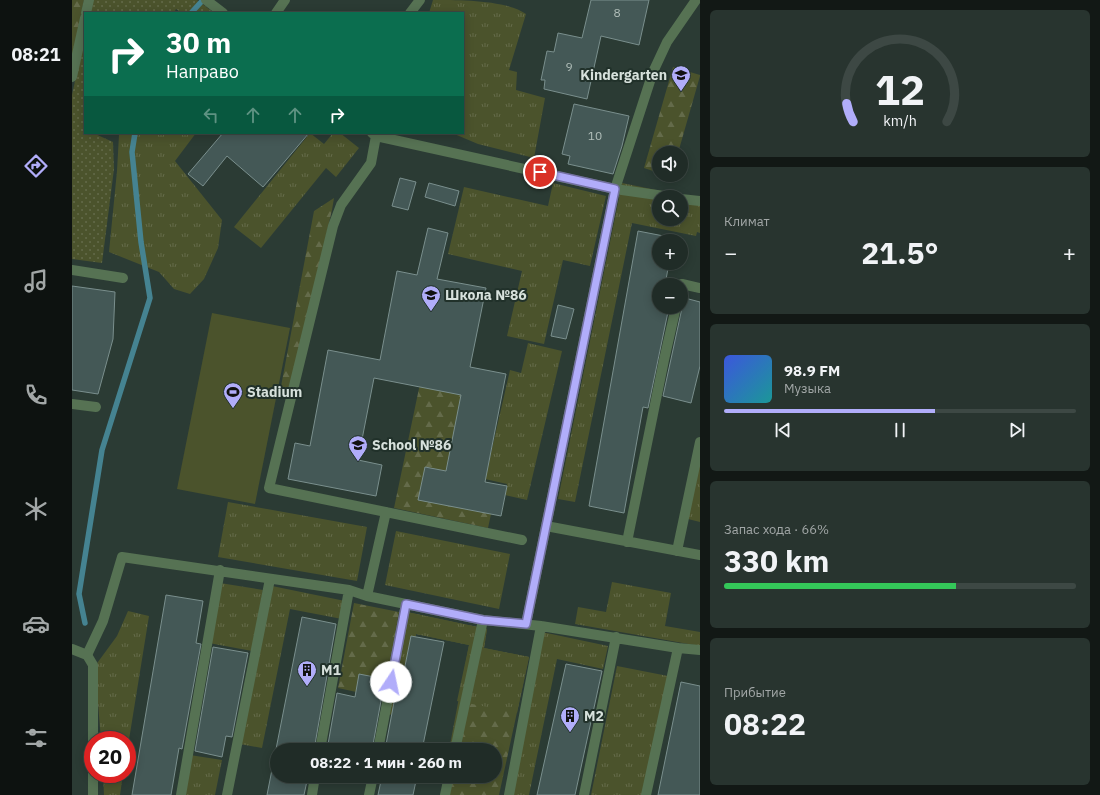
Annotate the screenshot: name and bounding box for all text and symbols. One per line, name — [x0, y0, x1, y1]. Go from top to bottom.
house number: 8 — [613, 5, 621, 20]
text: 30 m — [166, 24, 231, 61]
icon: right — [100, 28, 152, 80]
text: 08:21 — [11, 43, 61, 66]
house number: 9 — [565, 59, 573, 74]
text: Направо — [166, 60, 239, 83]
text: 12 — [875, 61, 925, 115]
school or university icon: Kindergarten — [670, 64, 692, 92]
place label: Kindergarten — [580, 66, 667, 84]
icon: left — [200, 104, 222, 126]
icon: ahead — [242, 104, 264, 126]
icon: ahead — [284, 104, 306, 126]
icon: right — [326, 104, 348, 126]
text: km/h — [883, 110, 917, 129]
house number: 10 — [588, 128, 602, 143]
map controls — [652, 146, 688, 314]
button: sound — [652, 146, 688, 182]
icon: directions — [22, 152, 50, 180]
pin — [523, 155, 557, 189]
icon: arrive — [529, 161, 551, 183]
button: search — [652, 190, 688, 226]
text: Климат — [724, 213, 770, 230]
text: 21.5° — [861, 233, 939, 272]
button: + — [652, 234, 688, 270]
text: − — [724, 238, 737, 267]
text: + — [1063, 238, 1076, 267]
icon: music — [22, 267, 50, 295]
button: − — [652, 278, 688, 314]
school or university icon: Школа №86 — [420, 284, 442, 312]
place label: Школа №86 — [445, 286, 527, 304]
text: 98.9 FM — [784, 361, 840, 380]
text: Музыка — [784, 380, 831, 397]
icon: phone — [22, 381, 50, 409]
sports icon: Stadium — [222, 381, 244, 409]
place label: Stadium — [247, 383, 302, 401]
icon: previous — [772, 419, 794, 441]
icon: pause — [889, 419, 911, 441]
icon: next — [1006, 419, 1028, 441]
school or university icon: School №86 — [347, 434, 369, 462]
place label: School №86 — [372, 436, 451, 454]
icon: climate — [22, 495, 50, 523]
text: Запас хода · 66% — [724, 521, 829, 538]
text: 330 km — [724, 541, 829, 580]
icon: car — [22, 610, 50, 638]
building icon: М1 — [296, 659, 318, 687]
place label: М1 — [321, 661, 341, 679]
position arrow — [370, 661, 412, 703]
text: Прибытие — [724, 684, 786, 701]
text: 08:22 — [724, 704, 806, 743]
building icon: М2 — [559, 705, 581, 733]
place label: М2 — [584, 707, 604, 725]
icon: filters — [22, 724, 50, 752]
speed limit sign: 20 — [84, 731, 136, 783]
text: 08:22 · 1 мин · 260 m — [310, 753, 462, 772]

